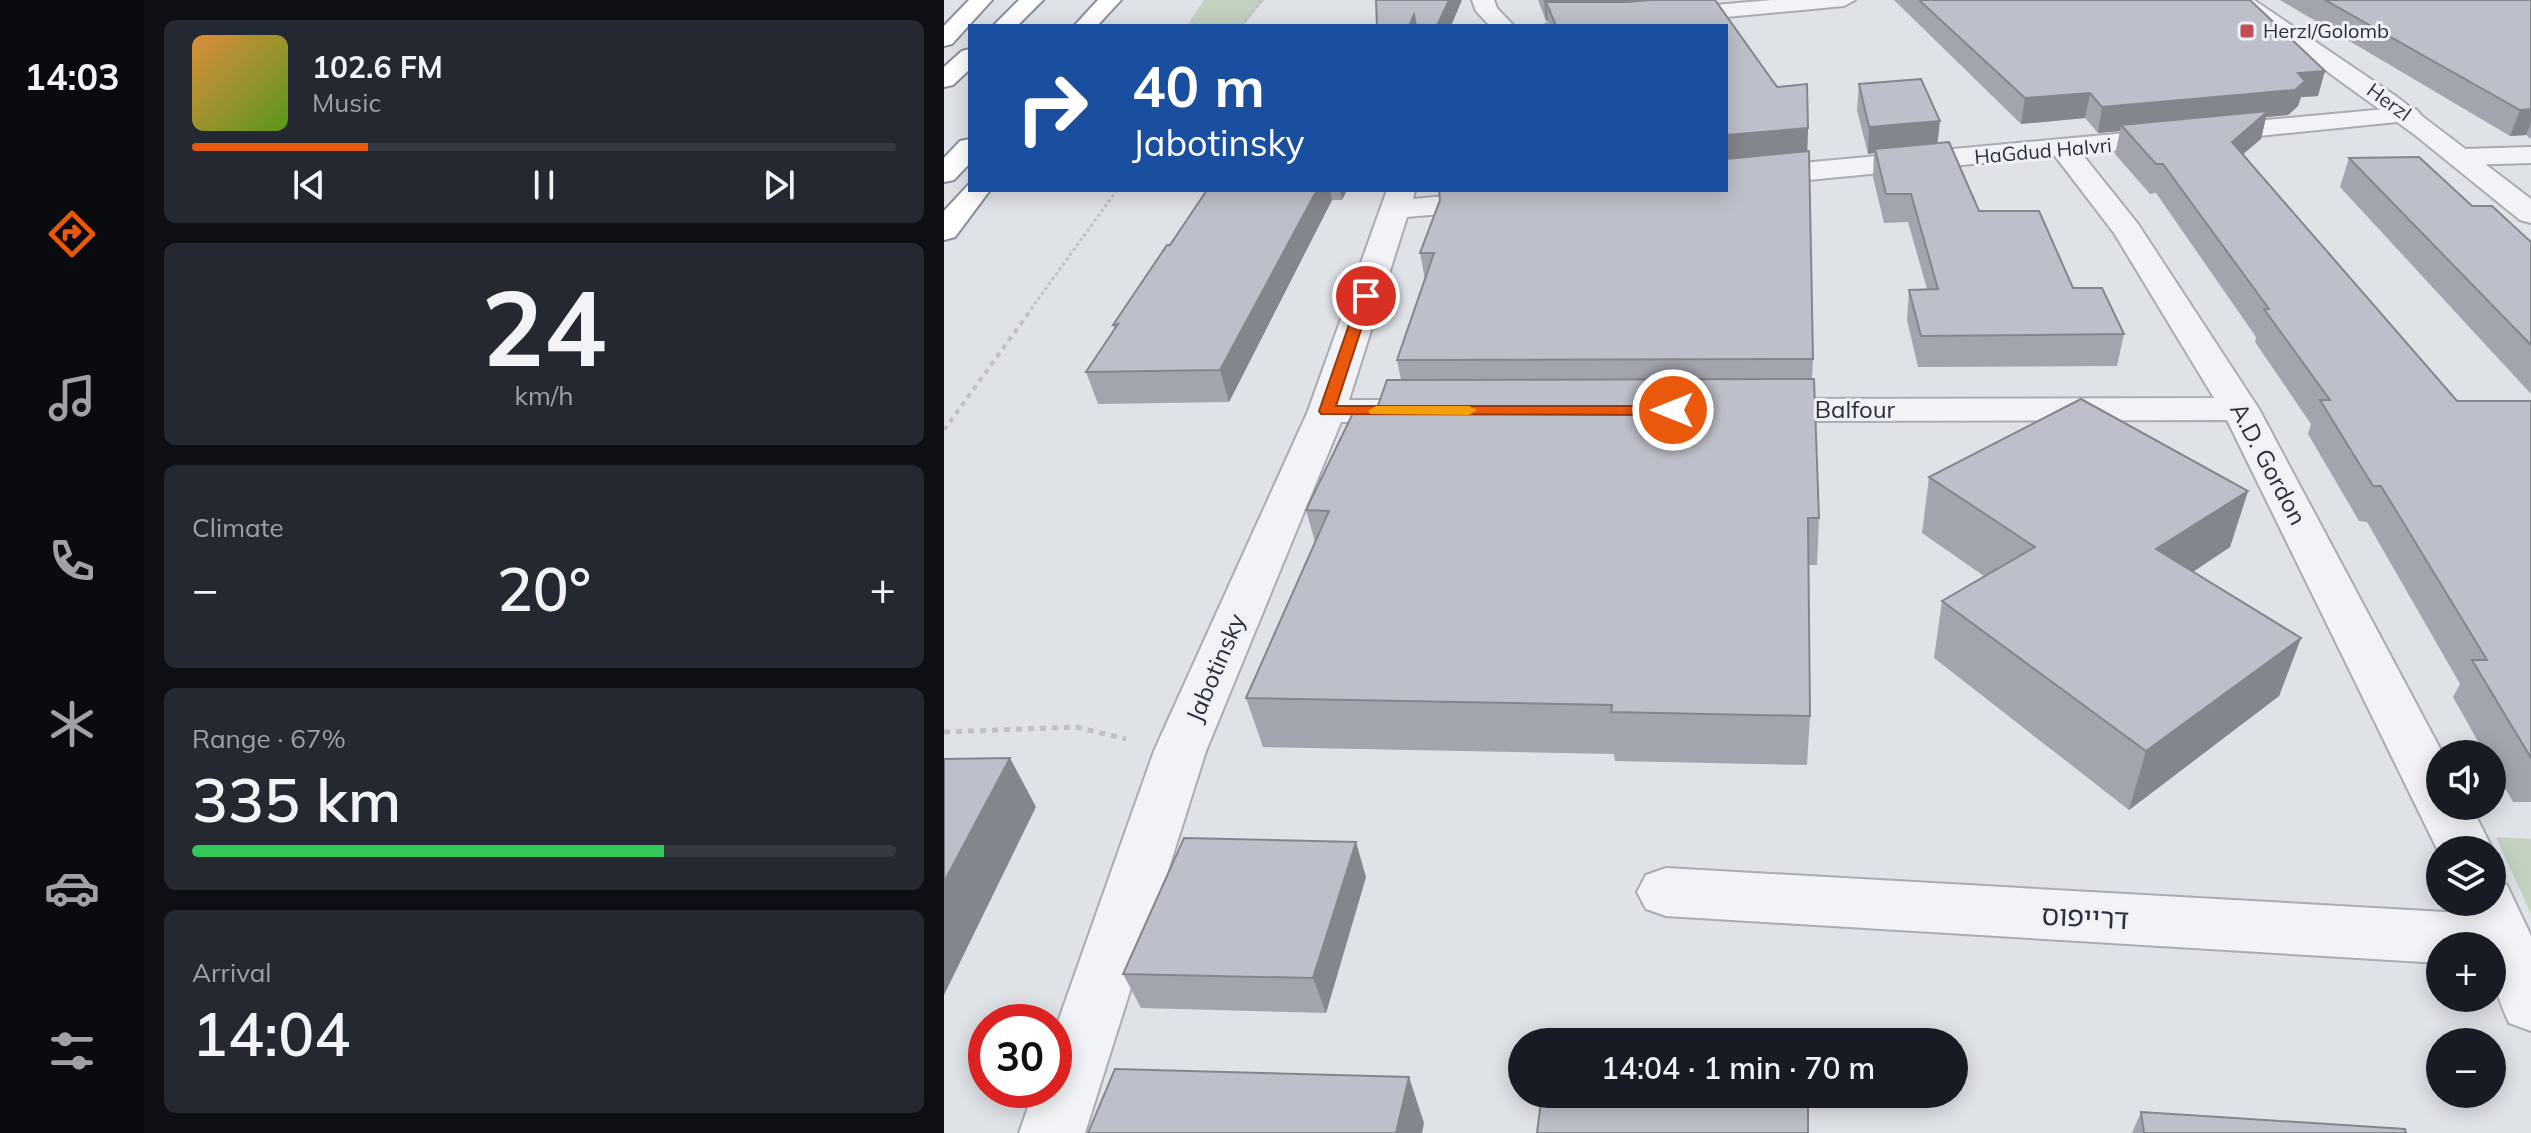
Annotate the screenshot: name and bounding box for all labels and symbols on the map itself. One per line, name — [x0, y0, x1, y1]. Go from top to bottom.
place label: Herzl/Golomb — [2263, 18, 2389, 43]
marker: Herzl/Golomb — [2238, 22, 2256, 40]
street label: Herzl — [2362, 77, 2416, 126]
street label: HaGdud HaIvri — [1973, 132, 2113, 169]
pin — [1332, 262, 1400, 330]
position arrow — [1631, 368, 1715, 452]
street label: Balfour — [1815, 394, 1896, 424]
street label: A.D. Gordon — [2224, 397, 2314, 530]
street label: Jabotinsky — [1179, 609, 1251, 726]
street label: דרייפוס — [2040, 897, 2130, 936]
speed limit sign: 30 — [968, 1004, 1072, 1108]

